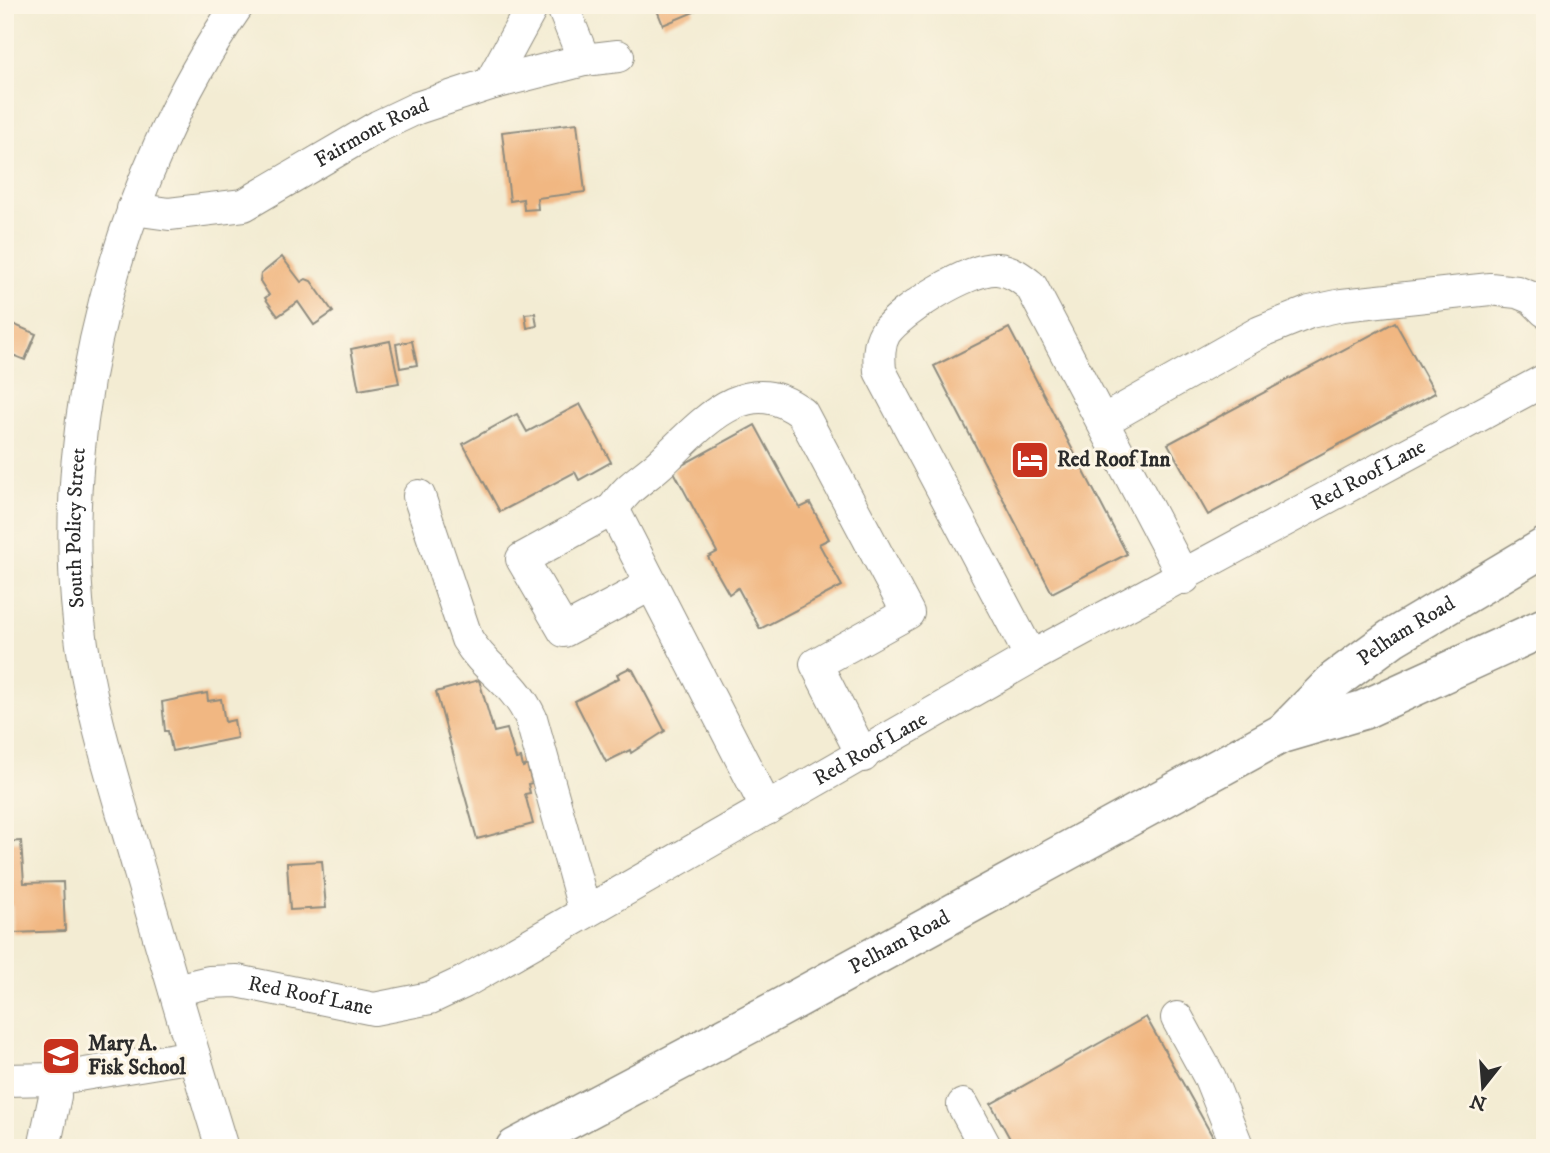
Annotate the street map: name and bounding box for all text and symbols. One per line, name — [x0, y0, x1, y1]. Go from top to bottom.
street label: Fairmont Road — [310, 92, 433, 174]
street label: Red Roof Lane — [1306, 434, 1430, 517]
hotel icon: Red Roof Inn — [1009, 439, 1051, 481]
street label: South Policy Street — [61, 446, 92, 609]
place label: Red Roof Inn — [1057, 447, 1172, 473]
street label: Pelham Road — [1352, 590, 1460, 672]
street label: Red Roof Lane — [809, 706, 932, 792]
street label: Pelham Road — [845, 904, 955, 980]
street label: Red Roof Lane — [246, 971, 375, 1022]
place label: Mary A. Fisk School — [88, 1031, 187, 1081]
school or university icon: Mary A. Fisk School — [40, 1035, 82, 1077]
north arrow — [1448, 1052, 1518, 1122]
text: N — [1467, 1088, 1489, 1115]

